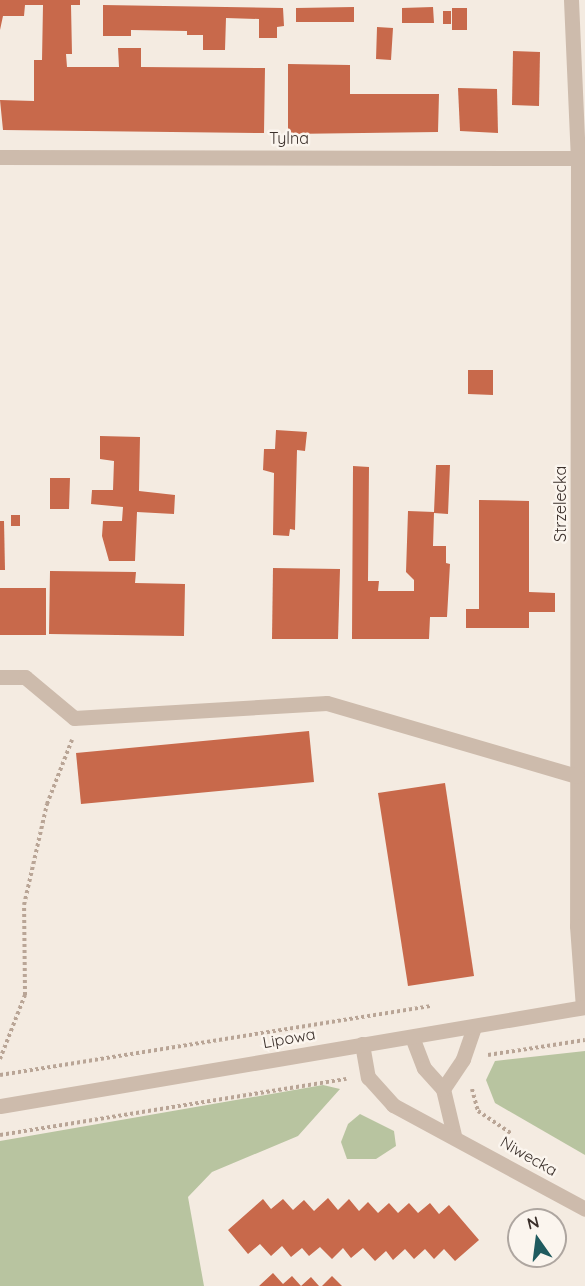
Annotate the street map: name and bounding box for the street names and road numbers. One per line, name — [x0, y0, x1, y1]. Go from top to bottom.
street label: Tylna — [269, 128, 309, 148]
street label: Strzelecka — [550, 466, 570, 542]
street label: Lipowa — [261, 1024, 317, 1052]
street label: Niwecka — [497, 1132, 561, 1180]

